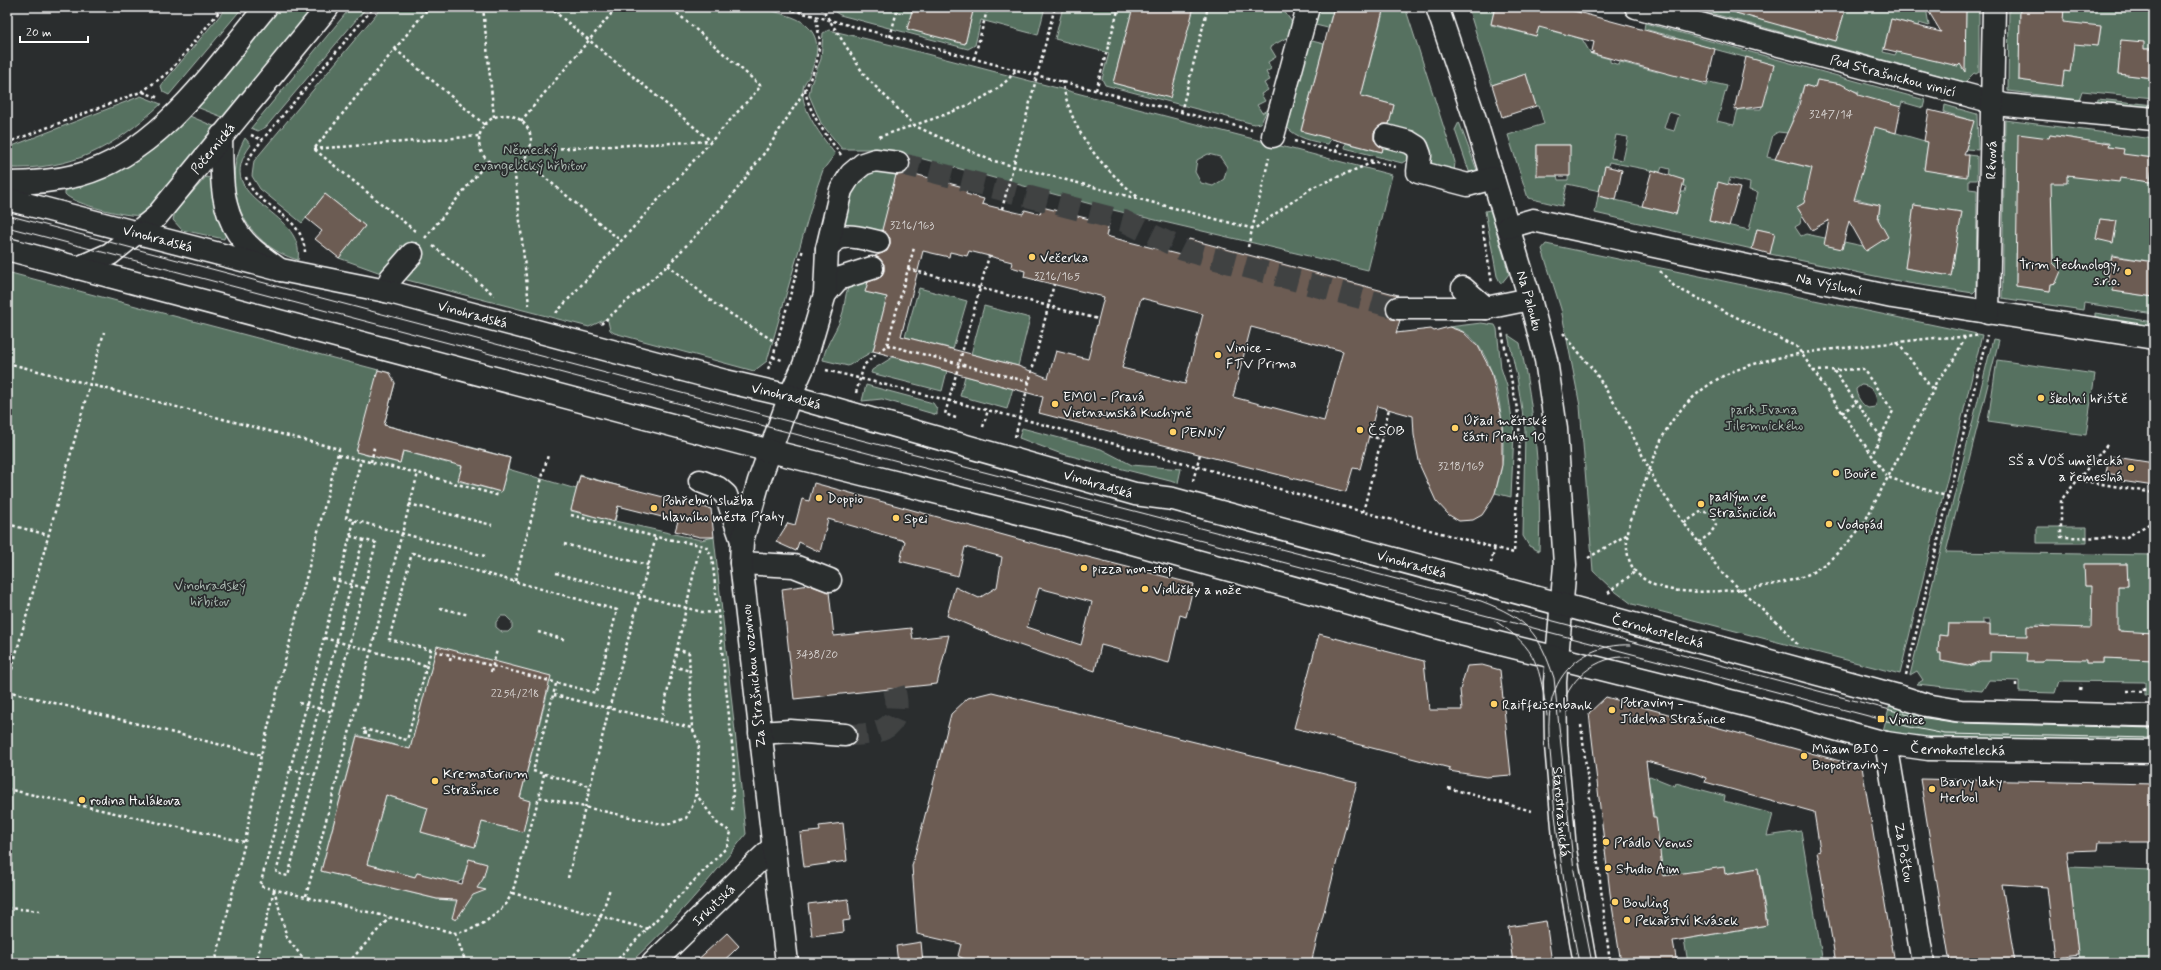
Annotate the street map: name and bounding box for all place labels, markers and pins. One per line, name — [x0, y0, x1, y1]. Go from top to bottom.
place label: Večerka — [1040, 249, 1088, 267]
marker: Večerka — [1027, 252, 1037, 262]
place label: Trim Technology, s.r.o. — [2019, 256, 2120, 290]
marker: Trim Technology, s.r.o. — [2123, 267, 2133, 277]
place label: Vinice - FTV Prima — [1226, 339, 1297, 373]
marker: Vinice - FTV Prima — [1213, 350, 1223, 360]
place label: EMOI - Pravá Vietnamská Kuchyně — [1063, 388, 1192, 422]
place label: školní hřiště — [2049, 390, 2128, 408]
marker: školní hřiště — [2036, 393, 2046, 403]
marker: EMOI - Pravá Vietnamská Kuchyně — [1050, 399, 1060, 409]
place label: Úřad městské části Praha 10 — [1463, 412, 1547, 446]
place label: ČSOB — [1368, 422, 1405, 440]
marker: Úřad městské části Praha 10 — [1450, 423, 1460, 433]
place label: PENNY — [1181, 424, 1225, 442]
marker: ČSOB — [1355, 425, 1365, 435]
marker: PENNY — [1168, 427, 1178, 437]
place label: SŠ a VOŠ umělecká a řemeslná — [2008, 452, 2123, 486]
marker: SŠ a VOŠ umělecká a řemeslná — [2126, 463, 2136, 473]
place label: Bouře — [1844, 465, 1877, 483]
marker: Bouře — [1831, 468, 1841, 478]
place label: padlým ve Strašnicích — [1709, 488, 1777, 522]
place label: Doppio — [827, 490, 863, 508]
place label: Pohřební služba hlavního města Prahy — [662, 492, 784, 526]
marker: Doppio — [814, 493, 824, 503]
marker: padlým ve Strašnicích — [1696, 499, 1706, 509]
marker: Pohřební služba hlavního města Prahy — [649, 503, 659, 513]
place label: Spei — [904, 510, 928, 528]
marker: Spei — [891, 513, 901, 523]
place label: Vodopád — [1837, 516, 1883, 534]
marker: Vodopád — [1824, 519, 1834, 529]
place label: pizza non-stop — [1092, 560, 1173, 578]
marker: pizza non-stop — [1079, 563, 1089, 573]
place label: Vidličky a nože — [1153, 581, 1242, 599]
marker: Vidličky a nože — [1140, 584, 1150, 594]
place label: Potraviny - Jídelna Strašnice — [1620, 694, 1726, 728]
place label: Raiffeisenbank — [1502, 696, 1592, 714]
marker: Raiffeisenbank — [1489, 699, 1499, 709]
marker: Potraviny - Jídelna Strašnice — [1607, 705, 1617, 715]
place label: Vinice — [1889, 711, 1925, 729]
marker: Vinice — [1876, 714, 1886, 724]
place label: Mňam BIO - Biopotraviny — [1812, 740, 1889, 774]
marker: Mňam BIO - Biopotraviny — [1799, 751, 1809, 761]
place label: Krematorium Strašnice — [443, 765, 528, 799]
place label: Barvy laky Herbol — [1940, 773, 2002, 807]
marker: Krematorium Strašnice — [430, 776, 440, 786]
marker: Barvy laky Herbol — [1927, 784, 1937, 794]
place label: rodina Hulákova — [90, 792, 181, 810]
marker: rodina Hulákova — [77, 795, 87, 805]
place label: Prádlo Venus — [1614, 834, 1693, 852]
marker: Prádlo Venus — [1601, 837, 1611, 847]
place label: Studio Aim — [1616, 860, 1680, 878]
marker: Studio Aim — [1603, 863, 1613, 873]
place label: Bowling — [1623, 894, 1669, 914]
marker: Bowling — [1610, 897, 1620, 907]
place label: Pekařství Kvásek — [1635, 912, 1738, 930]
marker: Pekařství Kvásek — [1622, 915, 1632, 925]

